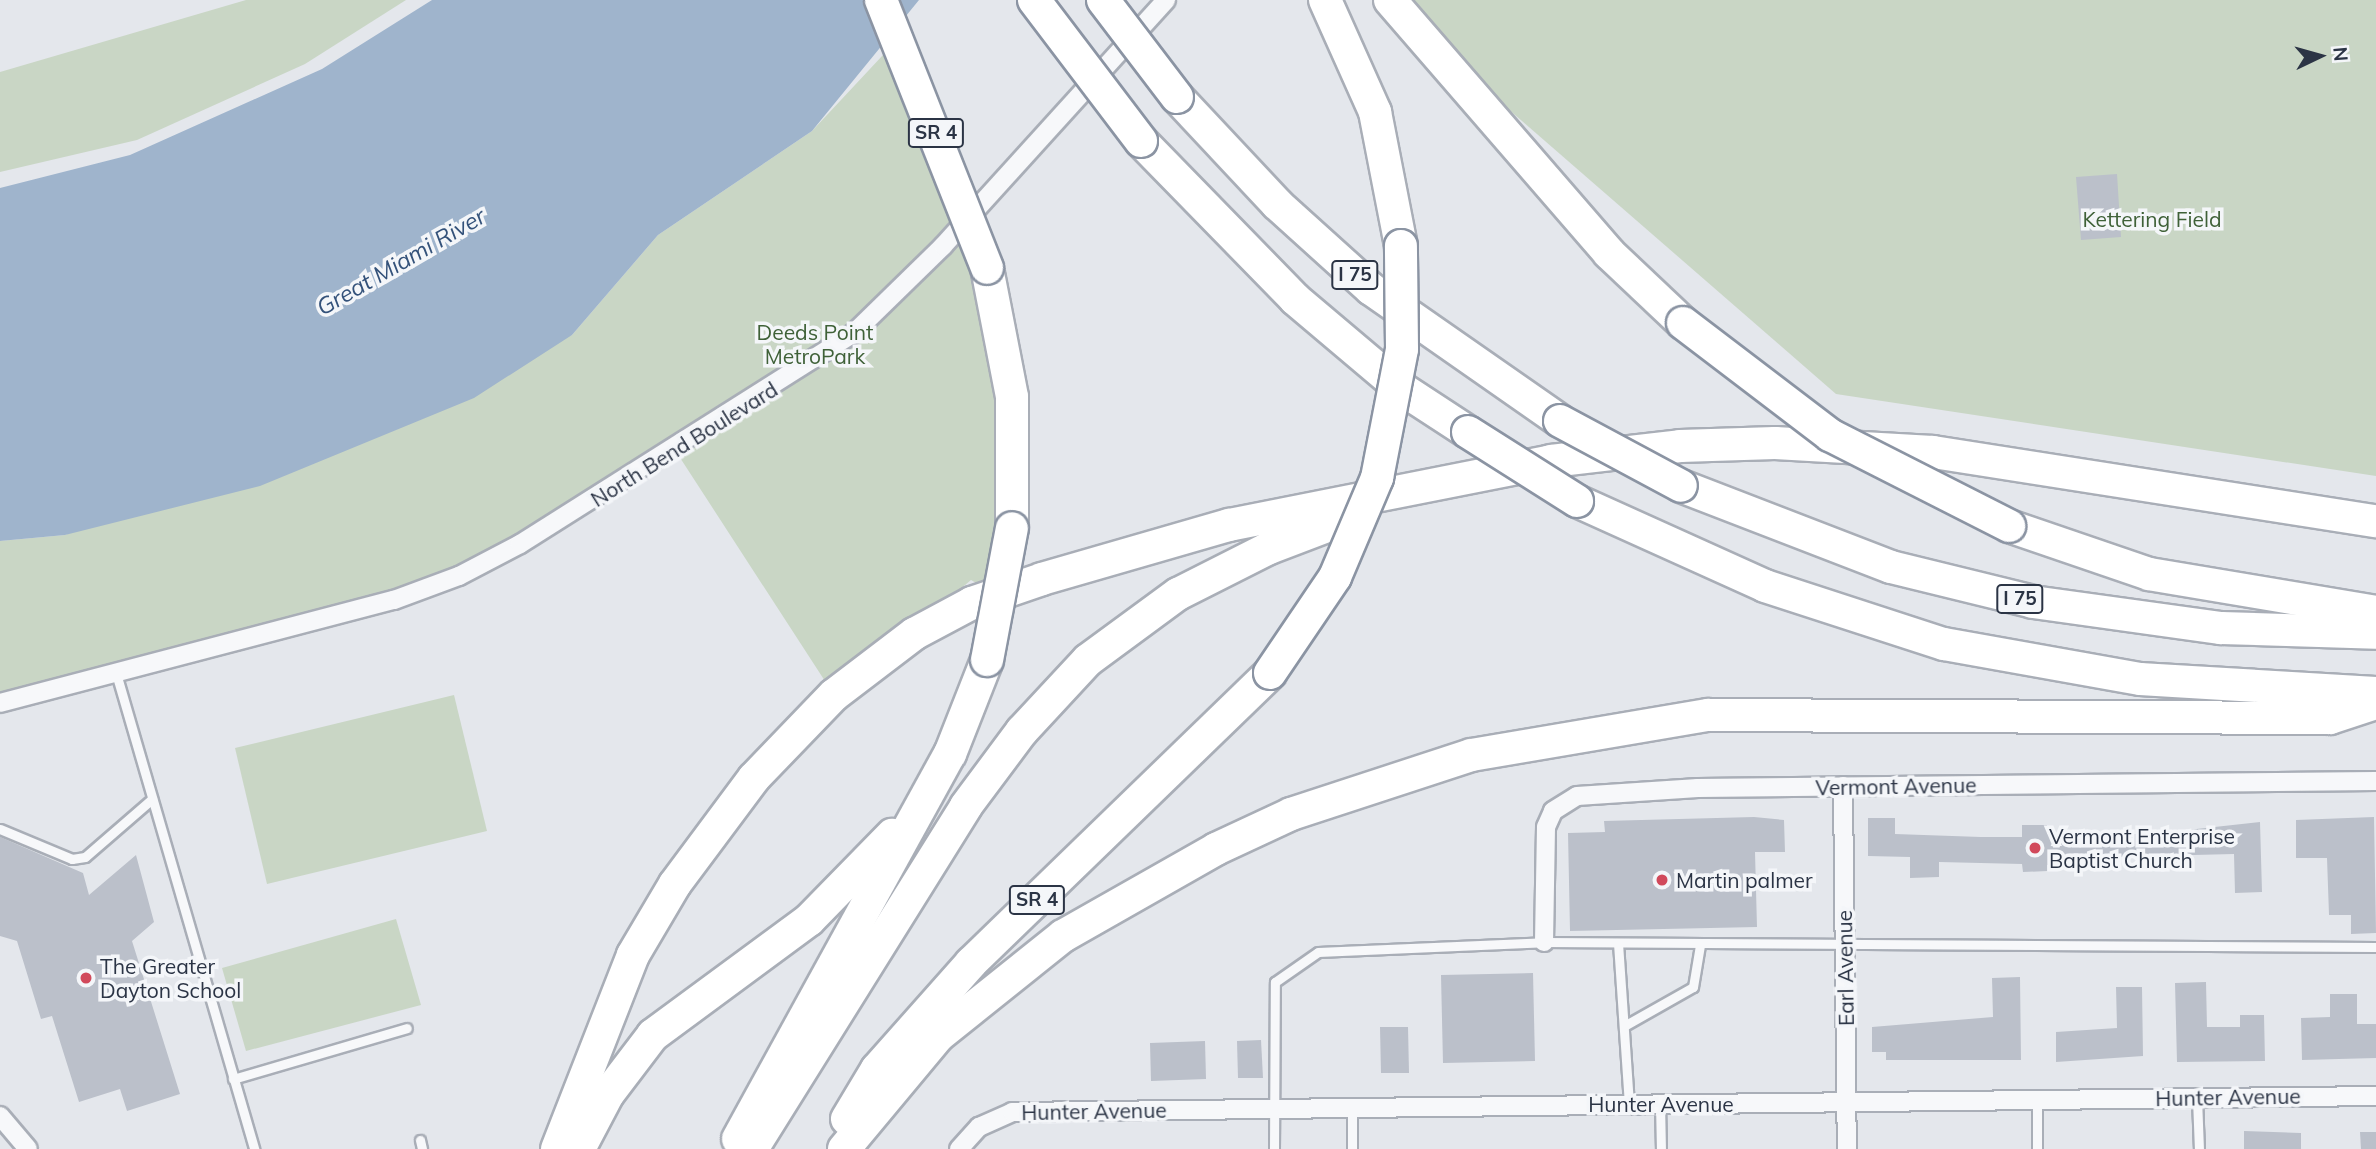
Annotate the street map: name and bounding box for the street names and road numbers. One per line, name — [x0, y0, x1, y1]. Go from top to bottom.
road number: SR 4 — [906, 118, 966, 148]
road number: I 75 — [1330, 260, 1380, 290]
street label: North Bend Boulevard — [586, 376, 782, 512]
road number: I 75 — [1996, 584, 2044, 614]
street label: Vermont Avenue — [1815, 772, 1977, 800]
road number: SR 4 — [1007, 885, 1067, 916]
street label: Earl Avenue — [1831, 910, 1859, 1026]
street label: Hunter Avenue — [2155, 1083, 2301, 1111]
street label: Hunter Avenue — [1588, 1091, 1734, 1117]
street label: Hunter Avenue — [1021, 1097, 1167, 1125]

